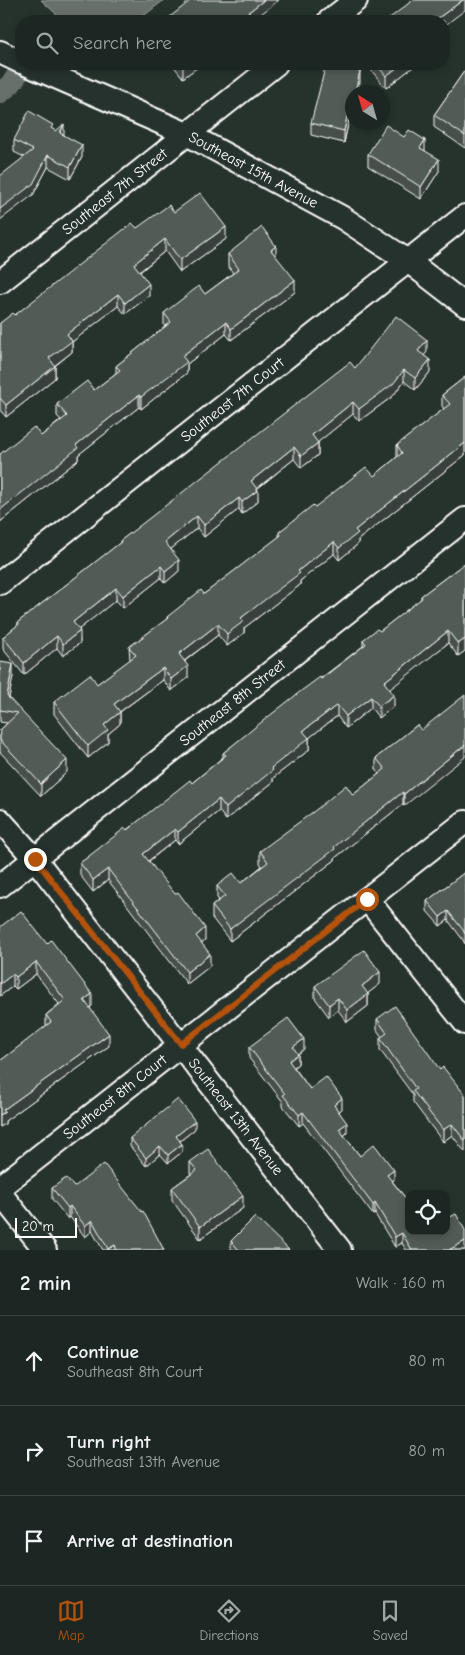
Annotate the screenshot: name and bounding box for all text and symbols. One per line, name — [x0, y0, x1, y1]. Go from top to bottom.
search box — [15, 15, 450, 70]
icon: search — [33, 29, 61, 57]
text: Search here — [73, 32, 172, 54]
north arrow — [345, 85, 390, 130]
street label: Southeast 15th Avenue — [186, 128, 322, 212]
street label: Southeast 7th Street — [58, 144, 171, 239]
street label: Southeast 7th Court — [177, 353, 288, 446]
street label: Southeast 8th Street — [176, 655, 289, 750]
route end — [24, 848, 47, 871]
route start — [356, 888, 379, 911]
street label: Southeast 8th Court — [59, 1050, 171, 1143]
street label: Southeast 13th Avenue — [185, 1054, 287, 1179]
map controls — [405, 1190, 450, 1235]
button: locate — [405, 1190, 450, 1235]
scale bar — [15, 1215, 78, 1238]
text: 20 m — [22, 1218, 54, 1235]
text: 2 min — [20, 1271, 71, 1295]
text: Walk · 160 m — [356, 1274, 445, 1292]
text: Continue — [67, 1341, 139, 1363]
icon: ahead — [20, 1347, 48, 1375]
text: 80 m — [408, 1352, 445, 1370]
text: Southeast 8th Court — [67, 1363, 203, 1381]
text: Turn right — [67, 1431, 151, 1453]
icon: right — [20, 1437, 48, 1465]
text: 80 m — [408, 1442, 445, 1460]
text: Southeast 13th Avenue — [67, 1453, 220, 1471]
icon: arrive — [20, 1527, 48, 1555]
text: Arrive at destination — [67, 1530, 233, 1552]
tab: Map — [57, 1597, 85, 1644]
tab: Directions — [199, 1597, 259, 1644]
tab: Saved — [373, 1597, 408, 1644]

